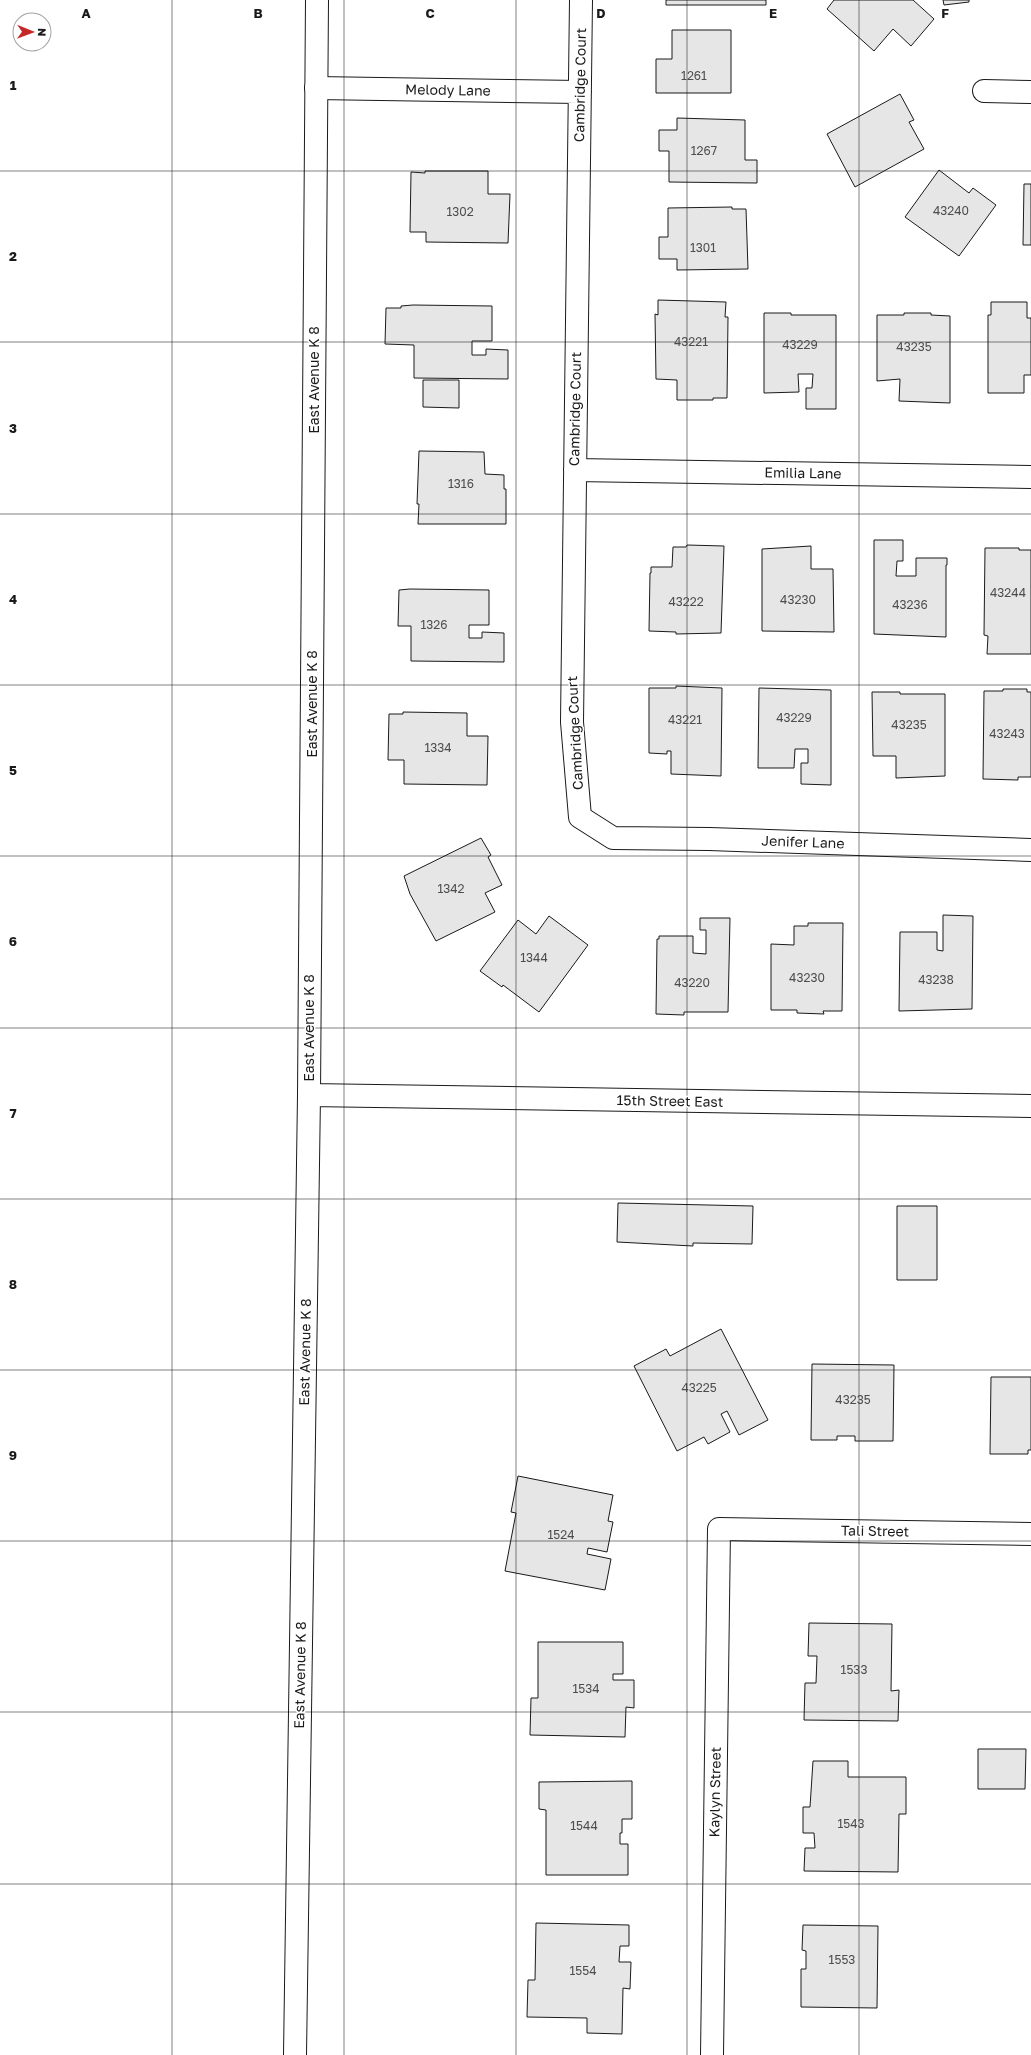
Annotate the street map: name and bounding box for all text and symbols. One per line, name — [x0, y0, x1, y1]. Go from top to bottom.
text: A — [81, 5, 91, 21]
text: B — [253, 5, 263, 21]
text: C — [425, 5, 435, 21]
text: D — [596, 5, 606, 21]
text: E — [769, 5, 777, 21]
text: F — [941, 5, 949, 21]
north arrow — [12, 12, 52, 52]
text: N — [36, 28, 49, 36]
street label: Cambridge Court — [570, 28, 589, 142]
house number: 1261 — [681, 68, 707, 83]
text: 1 — [10, 77, 17, 93]
street label: Melody Lane — [405, 80, 491, 99]
house number: 1267 — [691, 143, 717, 158]
house number: 43240 — [933, 203, 969, 218]
house number: 1302 — [446, 204, 474, 219]
house number: 1301 — [690, 240, 716, 255]
text: 2 — [9, 248, 17, 264]
street label: East Avenue K 8 — [305, 326, 322, 434]
house number: 43221 — [674, 334, 708, 349]
house number: 43229 — [782, 337, 818, 352]
house number: 43235 — [896, 339, 932, 354]
street label: Cambridge Court — [565, 352, 584, 466]
text: 3 — [9, 420, 17, 436]
street label: Emilia Lane — [764, 463, 842, 482]
house number: 1316 — [448, 476, 474, 491]
house number: 43244 — [990, 585, 1026, 600]
text: 4 — [9, 591, 17, 607]
house number: 43230 — [780, 592, 816, 607]
house number: 43222 — [668, 594, 704, 609]
house number: 43236 — [892, 597, 928, 612]
house number: 1326 — [420, 617, 448, 632]
street label: East Avenue K 8 — [303, 650, 320, 758]
street label: Cambridge Court — [563, 676, 586, 791]
house number: 43229 — [776, 710, 812, 725]
house number: 43221 — [668, 712, 702, 727]
house number: 43235 — [891, 717, 927, 732]
house number: 43243 — [989, 726, 1025, 741]
house number: 1334 — [424, 740, 452, 755]
text: 5 — [9, 762, 17, 778]
street label: Jenifer Lane — [761, 832, 845, 851]
house number: 1342 — [437, 881, 465, 896]
text: 6 — [9, 933, 17, 949]
house number: 1344 — [520, 950, 548, 965]
house number: 43230 — [789, 970, 825, 985]
house number: 43238 — [918, 972, 954, 987]
street label: East Avenue K 8 — [300, 974, 317, 1082]
house number: 43220 — [674, 975, 710, 990]
street label: 15th Street East — [616, 1091, 724, 1110]
text: 7 — [9, 1105, 17, 1121]
text: 8 — [9, 1276, 17, 1292]
street label: East Avenue K 8 — [295, 1298, 314, 1406]
house number: 43225 — [681, 1380, 717, 1395]
house number: 43235 — [835, 1392, 871, 1407]
text: 9 — [9, 1447, 17, 1463]
street label: Tali Street — [841, 1521, 909, 1540]
house number: 1524 — [547, 1527, 575, 1542]
street label: East Avenue K 8 — [290, 1621, 309, 1729]
house number: 1533 — [841, 1662, 867, 1677]
house number: 1534 — [572, 1681, 600, 1696]
street label: Kaylyn Street — [705, 1747, 724, 1837]
house number: 1543 — [837, 1816, 865, 1831]
house number: 1544 — [570, 1818, 598, 1833]
house number: 1553 — [829, 1952, 855, 1967]
house number: 1554 — [569, 1963, 597, 1978]

